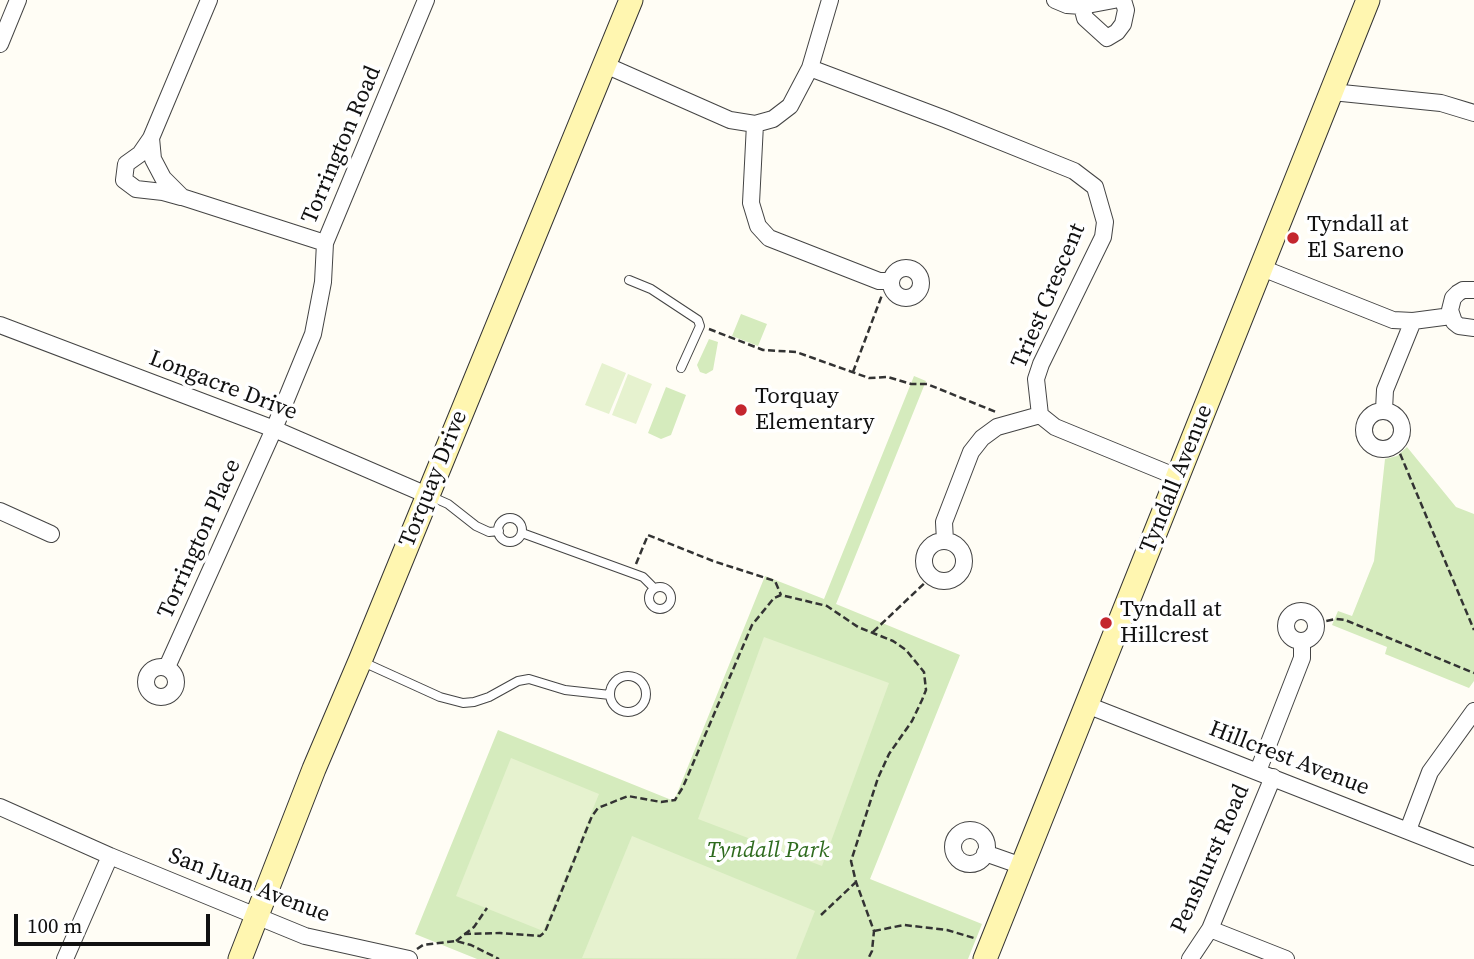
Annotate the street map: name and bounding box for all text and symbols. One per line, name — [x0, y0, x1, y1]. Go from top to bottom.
street label: Torrington Road — [296, 62, 388, 228]
place label: Tyndall at El Sareno — [1307, 211, 1408, 265]
street label: Triest Crescent — [1006, 220, 1092, 372]
marker: Tyndall at El Sareno — [1285, 230, 1301, 246]
street label: Longacre Drive — [145, 345, 301, 427]
place label: Torquay Elementary — [755, 383, 875, 437]
street label: Tyndall Avenue — [1135, 401, 1219, 557]
marker: Torquay Elementary — [733, 402, 749, 418]
street label: Torquay Drive — [394, 407, 474, 551]
street label: Torrington Place — [153, 455, 247, 623]
place label: Tyndall at Hillcrest — [1120, 596, 1221, 650]
marker: Tyndall at Hillcrest — [1098, 615, 1114, 631]
street label: Hillcrest Avenue — [1205, 716, 1373, 802]
street label: Penshurst Road — [1166, 780, 1256, 938]
park label: Tyndall Park — [707, 837, 829, 865]
street label: San Juan Avenue — [165, 843, 333, 929]
scale bar — [18, 900, 214, 944]
text: 100 m — [27, 911, 82, 940]

